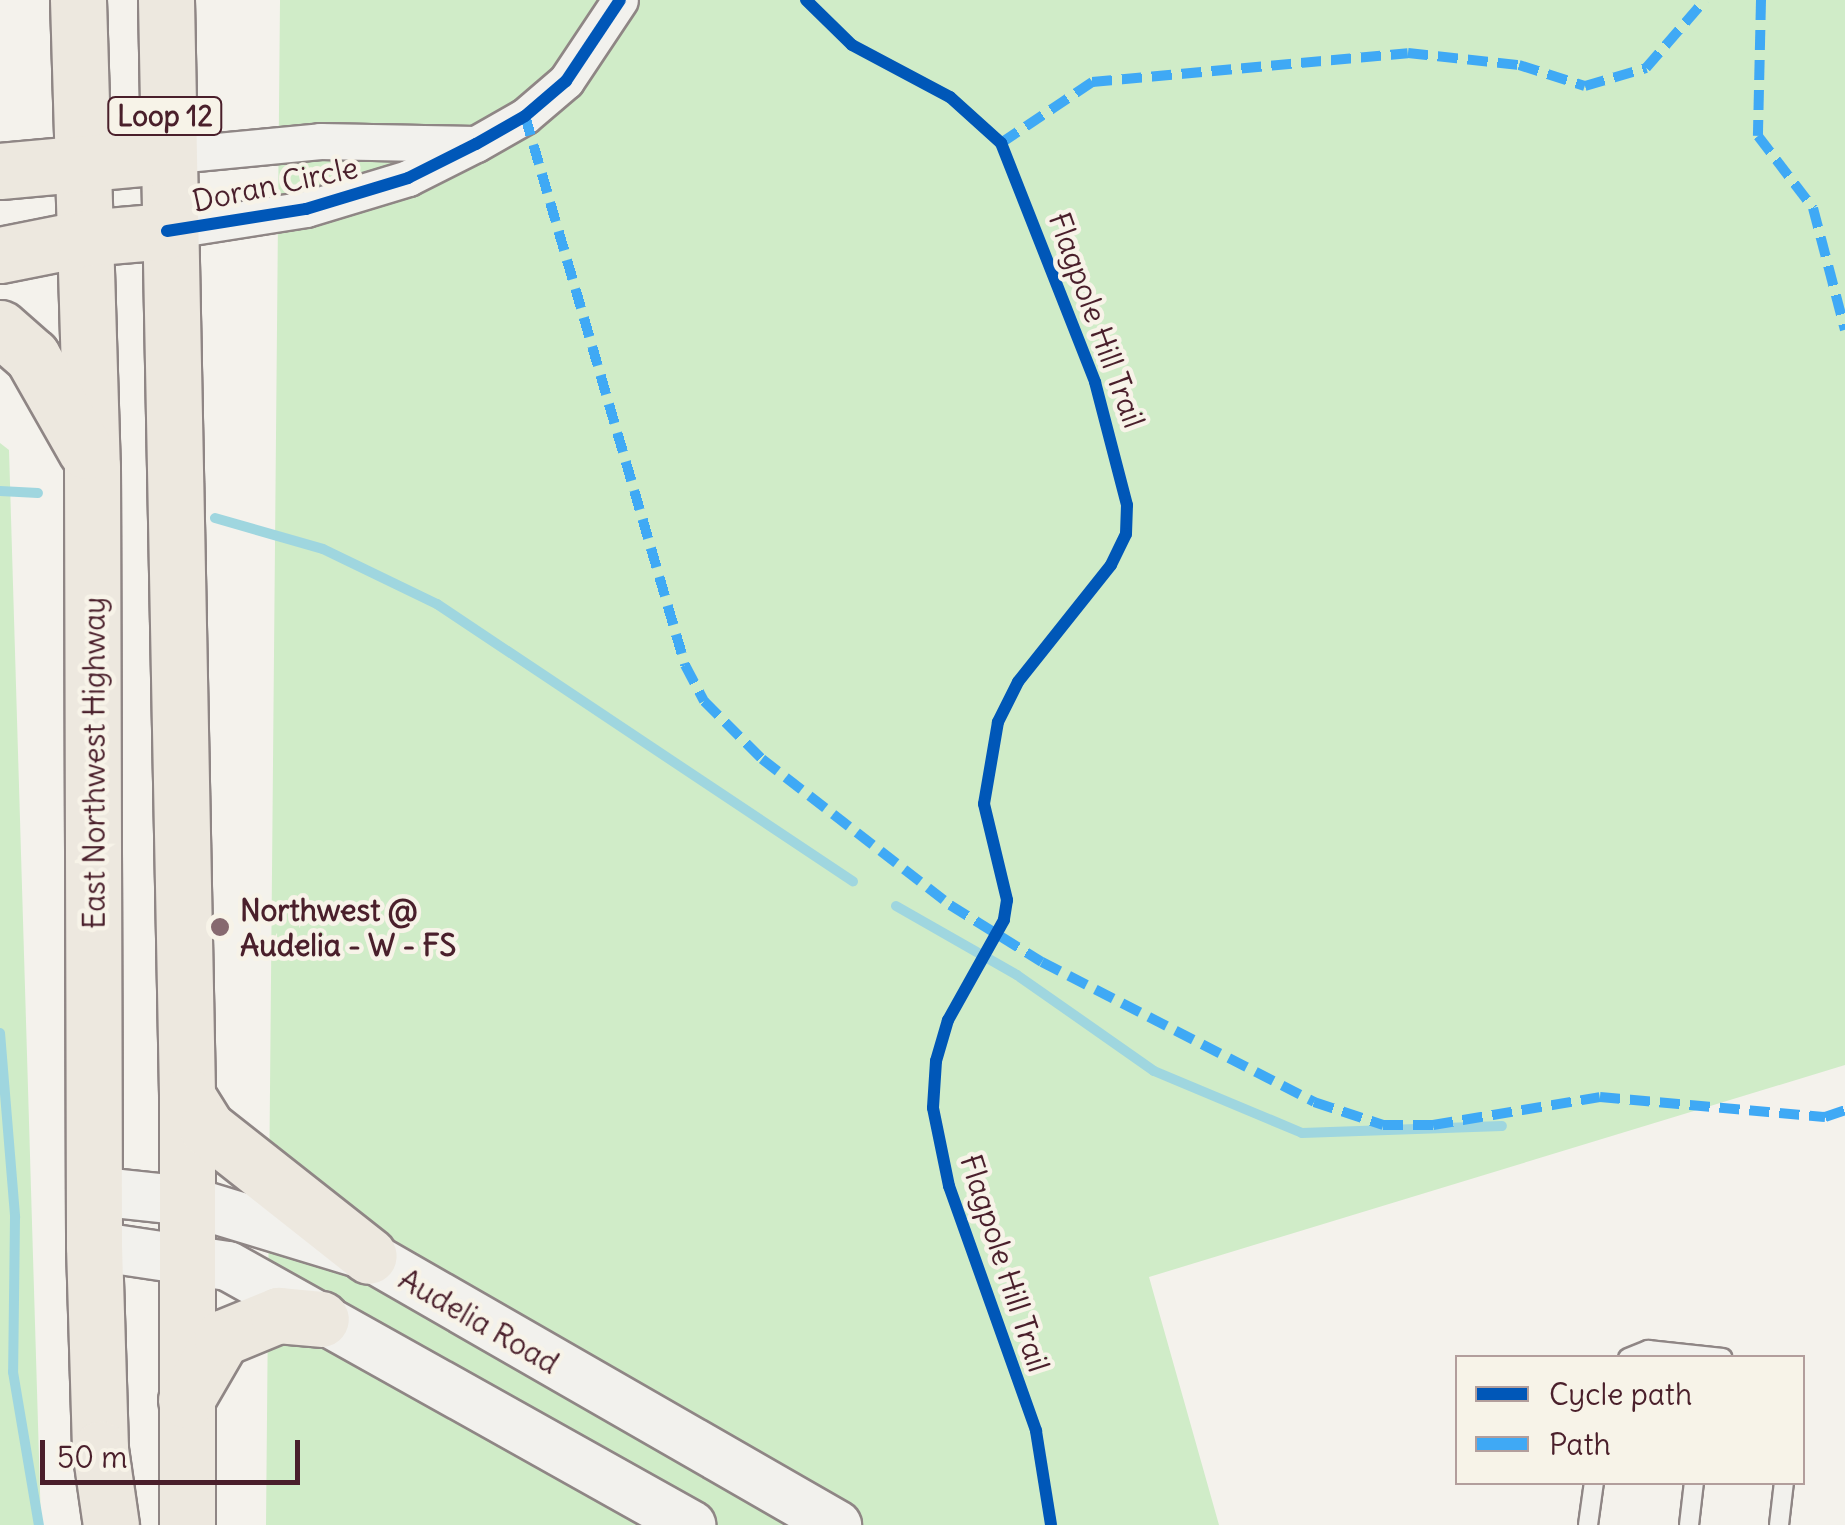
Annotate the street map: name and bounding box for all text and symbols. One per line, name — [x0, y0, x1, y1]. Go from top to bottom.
road number: Loop 12 — [105, 93, 225, 139]
street label: Doran Circle — [189, 149, 361, 219]
street label: Flagpole Hill Trail — [1041, 207, 1153, 433]
street label: East Northwest Highway — [76, 597, 112, 929]
place label: Northwest @ Audelia - W - FS — [240, 892, 456, 962]
marker: Northwest @ Audelia - W - FS — [209, 916, 231, 938]
street label: Flagpole Hill Trail — [953, 1150, 1057, 1376]
street label: Audelia Road — [393, 1261, 565, 1381]
legend — [1455, 1355, 1805, 1485]
text: Cycle path — [1549, 1375, 1692, 1413]
scale bar — [45, 1420, 305, 1482]
text: Path — [1549, 1425, 1611, 1463]
text: 50 m — [57, 1438, 127, 1476]

